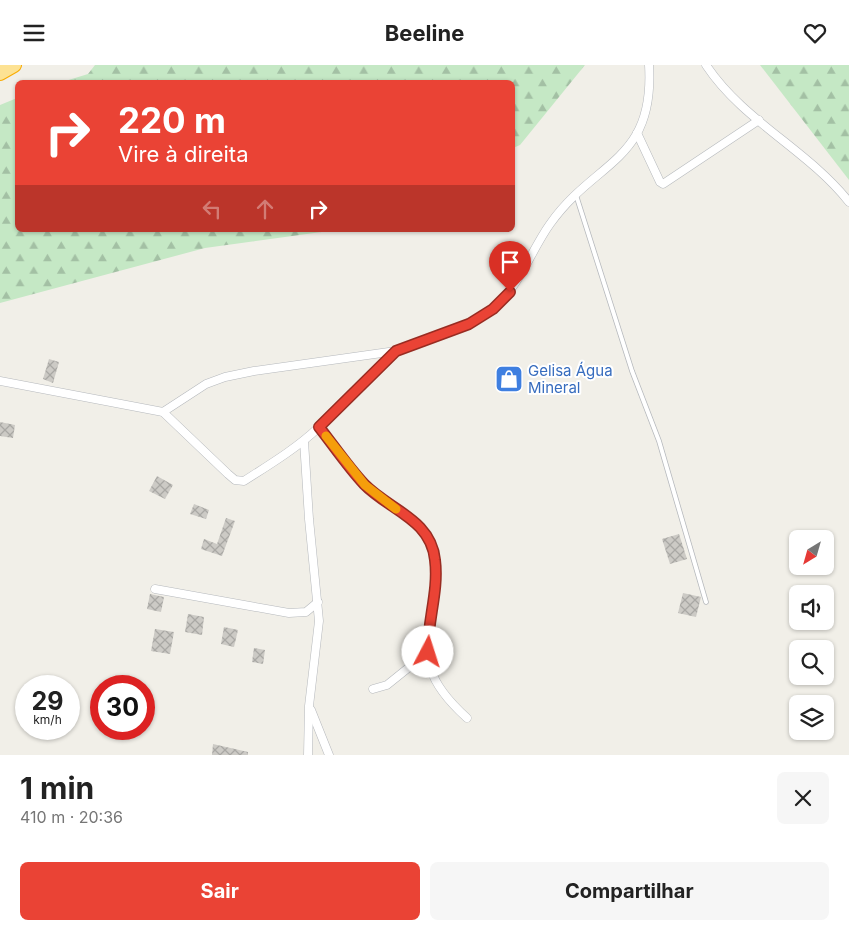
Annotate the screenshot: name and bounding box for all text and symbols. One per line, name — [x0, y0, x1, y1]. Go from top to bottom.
icon: menu — [20, 19, 48, 47]
icon: heart — [801, 19, 829, 47]
text: Beeline — [385, 20, 464, 46]
text: 220 m — [118, 99, 226, 141]
icon: right — [35, 100, 100, 165]
text: Vire à direita — [118, 141, 249, 167]
icon: left — [198, 195, 226, 223]
icon: ahead — [251, 195, 279, 223]
icon: right — [304, 195, 332, 223]
pin — [489, 241, 531, 292]
icon: arrive — [496, 248, 524, 276]
place label: Gelisa Água Mineral — [528, 361, 613, 397]
shop icon: Gelisa Água Mineral — [494, 364, 524, 394]
north arrow — [789, 530, 834, 575]
map controls — [789, 530, 834, 740]
button: sound — [789, 585, 834, 630]
position arrow — [401, 625, 453, 677]
button: search — [789, 640, 834, 685]
speed limit sign: 30 — [90, 675, 155, 740]
text: 29 — [32, 686, 63, 716]
button: layers — [789, 695, 834, 740]
text: km/h — [33, 712, 62, 727]
text: 1 min — [20, 770, 94, 806]
button: close — [777, 772, 829, 824]
text: 410 m · 20:36 — [20, 807, 123, 827]
button: Sair — [20, 862, 420, 920]
button: Compartilhar — [430, 862, 829, 920]

